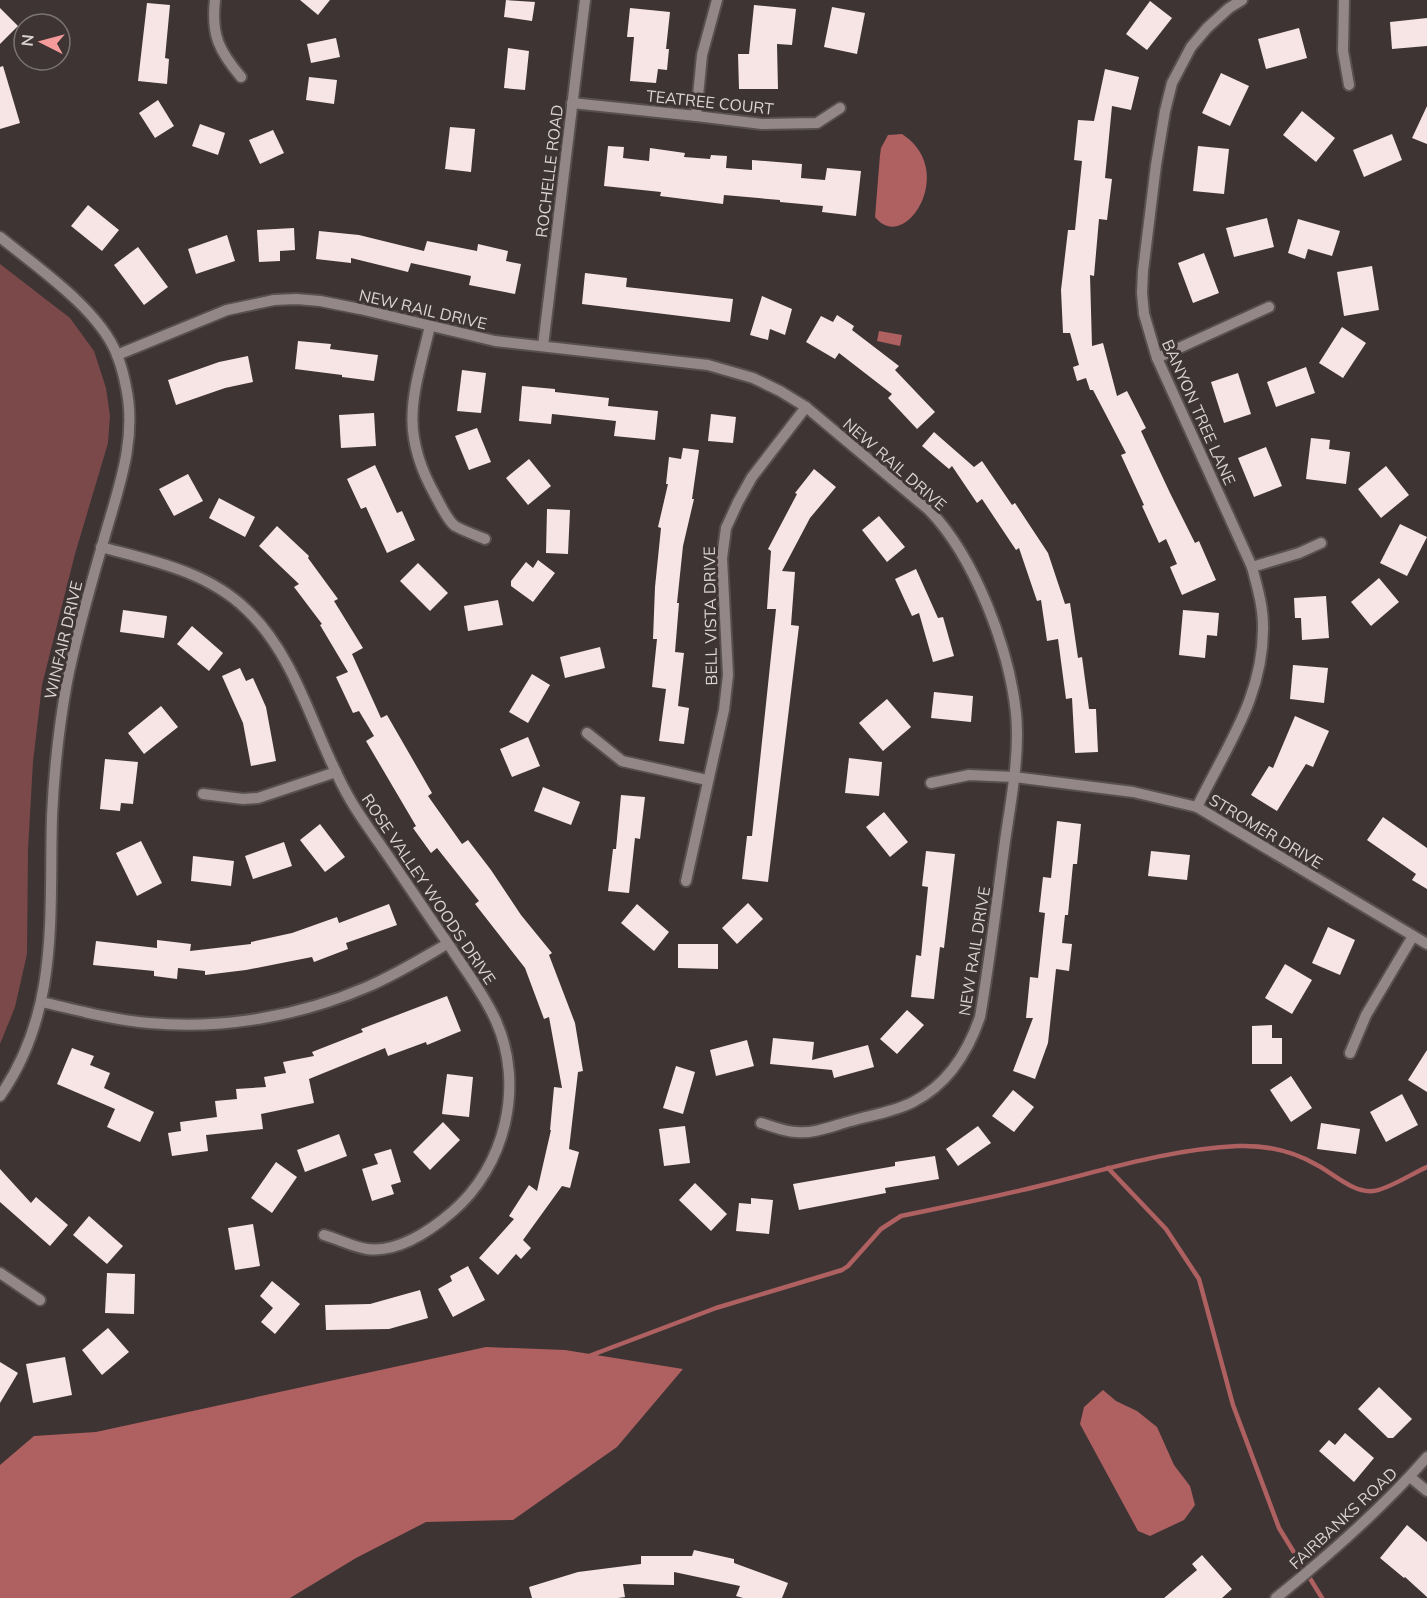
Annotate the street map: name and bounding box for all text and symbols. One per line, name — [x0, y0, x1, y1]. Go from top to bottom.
north arrow — [12, 12, 72, 72]
text: N — [17, 33, 38, 47]
street label: TEATREE COURT — [645, 85, 775, 119]
street label: ROCHELLE ROAD — [531, 103, 567, 239]
street label: NEW RAIL DRIVE — [357, 285, 489, 333]
street label: BANYON TREE LANE — [1158, 336, 1240, 488]
street label: NEW RAIL DRIVE — [839, 414, 951, 514]
street label: BELL VISTA DRIVE — [699, 546, 721, 686]
street label: WINFAIR DRIVE — [40, 579, 86, 701]
street label: STROMER DRIVE — [1206, 789, 1326, 873]
street label: ROSE VALLEY WOODS DRIVE — [358, 790, 500, 988]
street label: NEW RAIL DRIVE — [954, 885, 994, 1017]
street label: FAIRBANKS ROAD — [1285, 1463, 1401, 1573]

